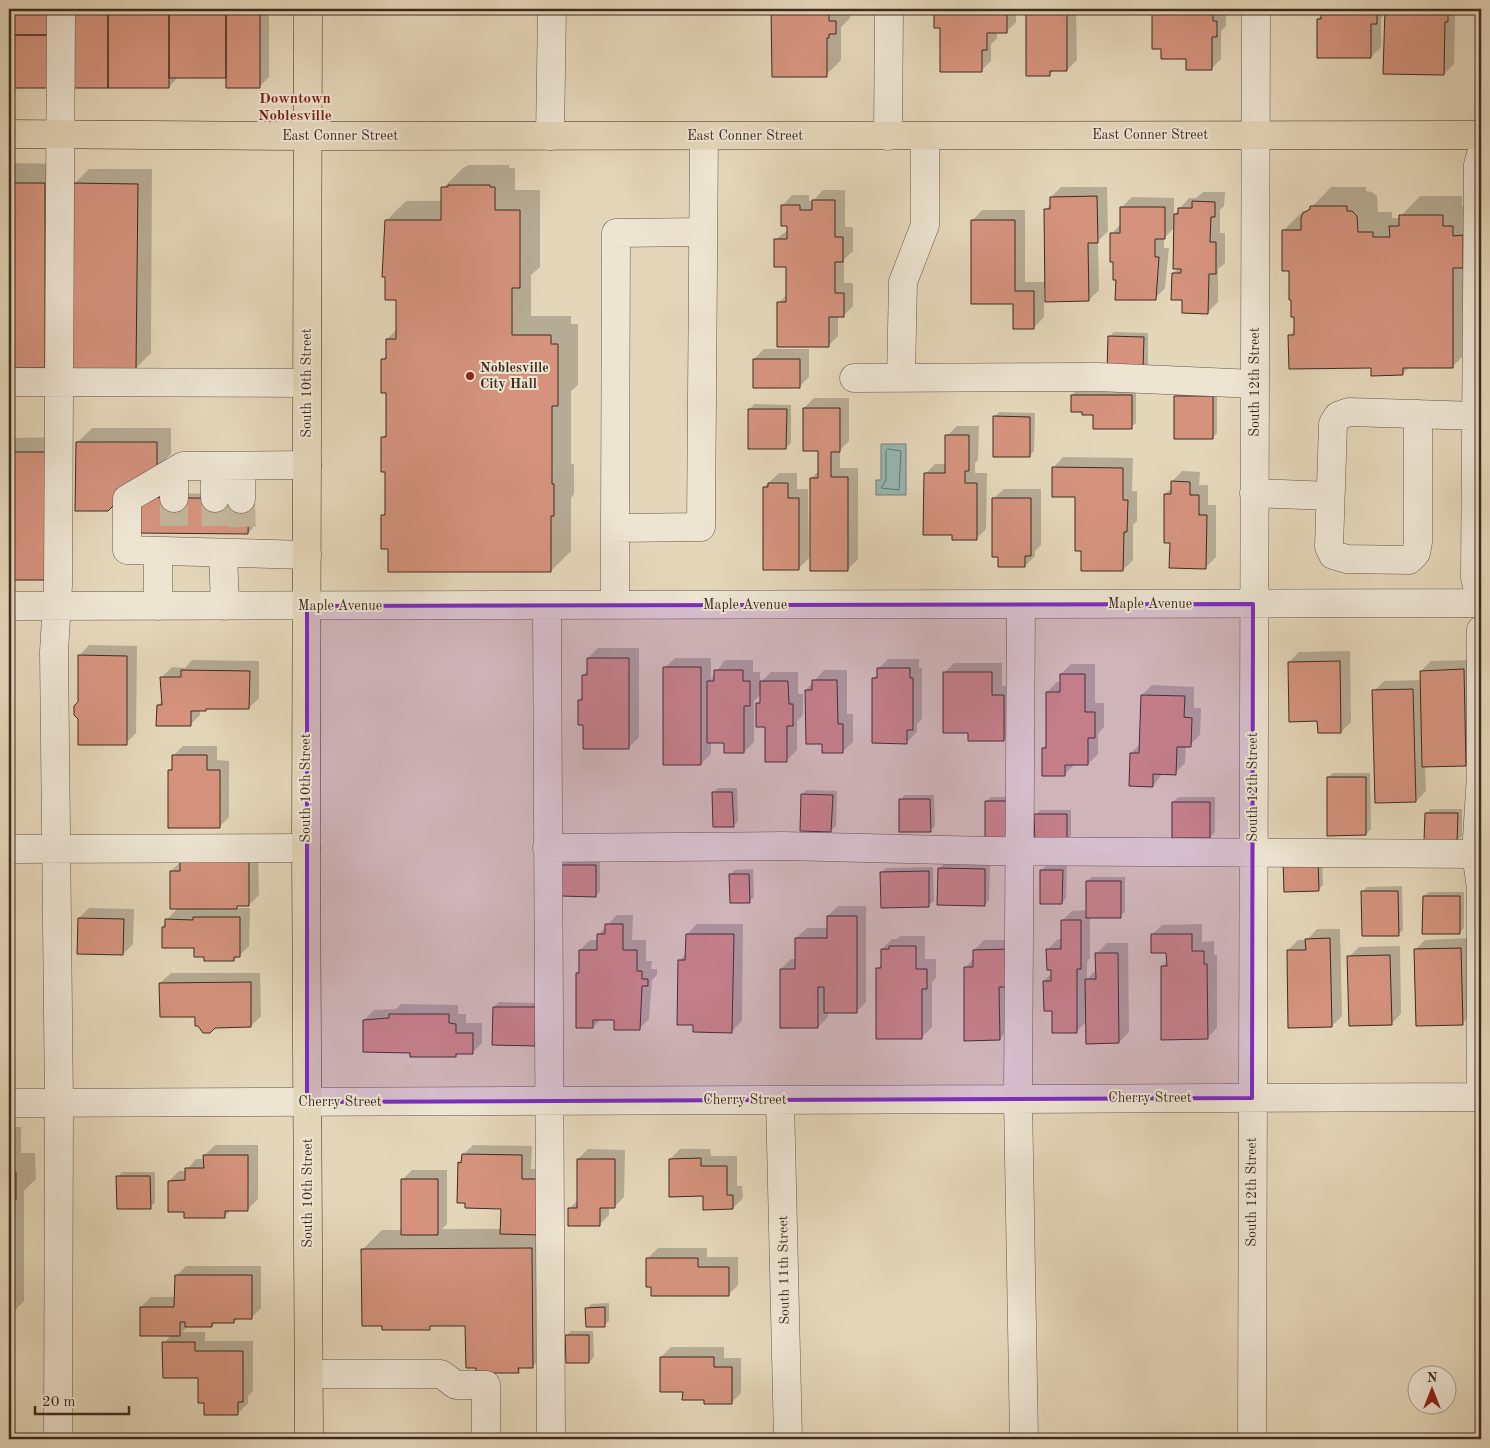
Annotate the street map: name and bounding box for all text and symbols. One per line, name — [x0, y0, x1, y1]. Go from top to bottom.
district label: Downtown Noblesville — [258, 92, 332, 124]
street label: East Conner Street — [1092, 128, 1208, 142]
street label: East Conner Street — [282, 129, 398, 143]
street label: East Conner Street — [687, 129, 803, 143]
street label: South 12th Street — [1248, 327, 1262, 437]
street label: South 10th Street — [300, 328, 314, 438]
place label: Noblesville City Hall — [480, 361, 549, 391]
marker: Noblesville City Hall — [464, 370, 476, 382]
street label: Maple Avenue — [1108, 597, 1192, 611]
street label: Maple Avenue — [703, 598, 787, 612]
street label: Maple Avenue — [298, 599, 382, 613]
street label: South 12th Street — [1246, 732, 1260, 842]
street label: South 10th Street — [299, 733, 313, 843]
street label: Cherry Street — [1108, 1091, 1192, 1105]
street label: Cherry Street — [703, 1093, 787, 1107]
street label: Cherry Street — [298, 1095, 382, 1109]
street label: South 12th Street — [1245, 1137, 1259, 1247]
street label: South 10th Street — [301, 1138, 315, 1248]
street label: South 11th Street — [776, 1215, 792, 1325]
north arrow — [1408, 1366, 1458, 1416]
text: N — [1427, 1371, 1438, 1385]
scale bar — [35, 1383, 129, 1415]
text: 20 m — [42, 1395, 76, 1410]

